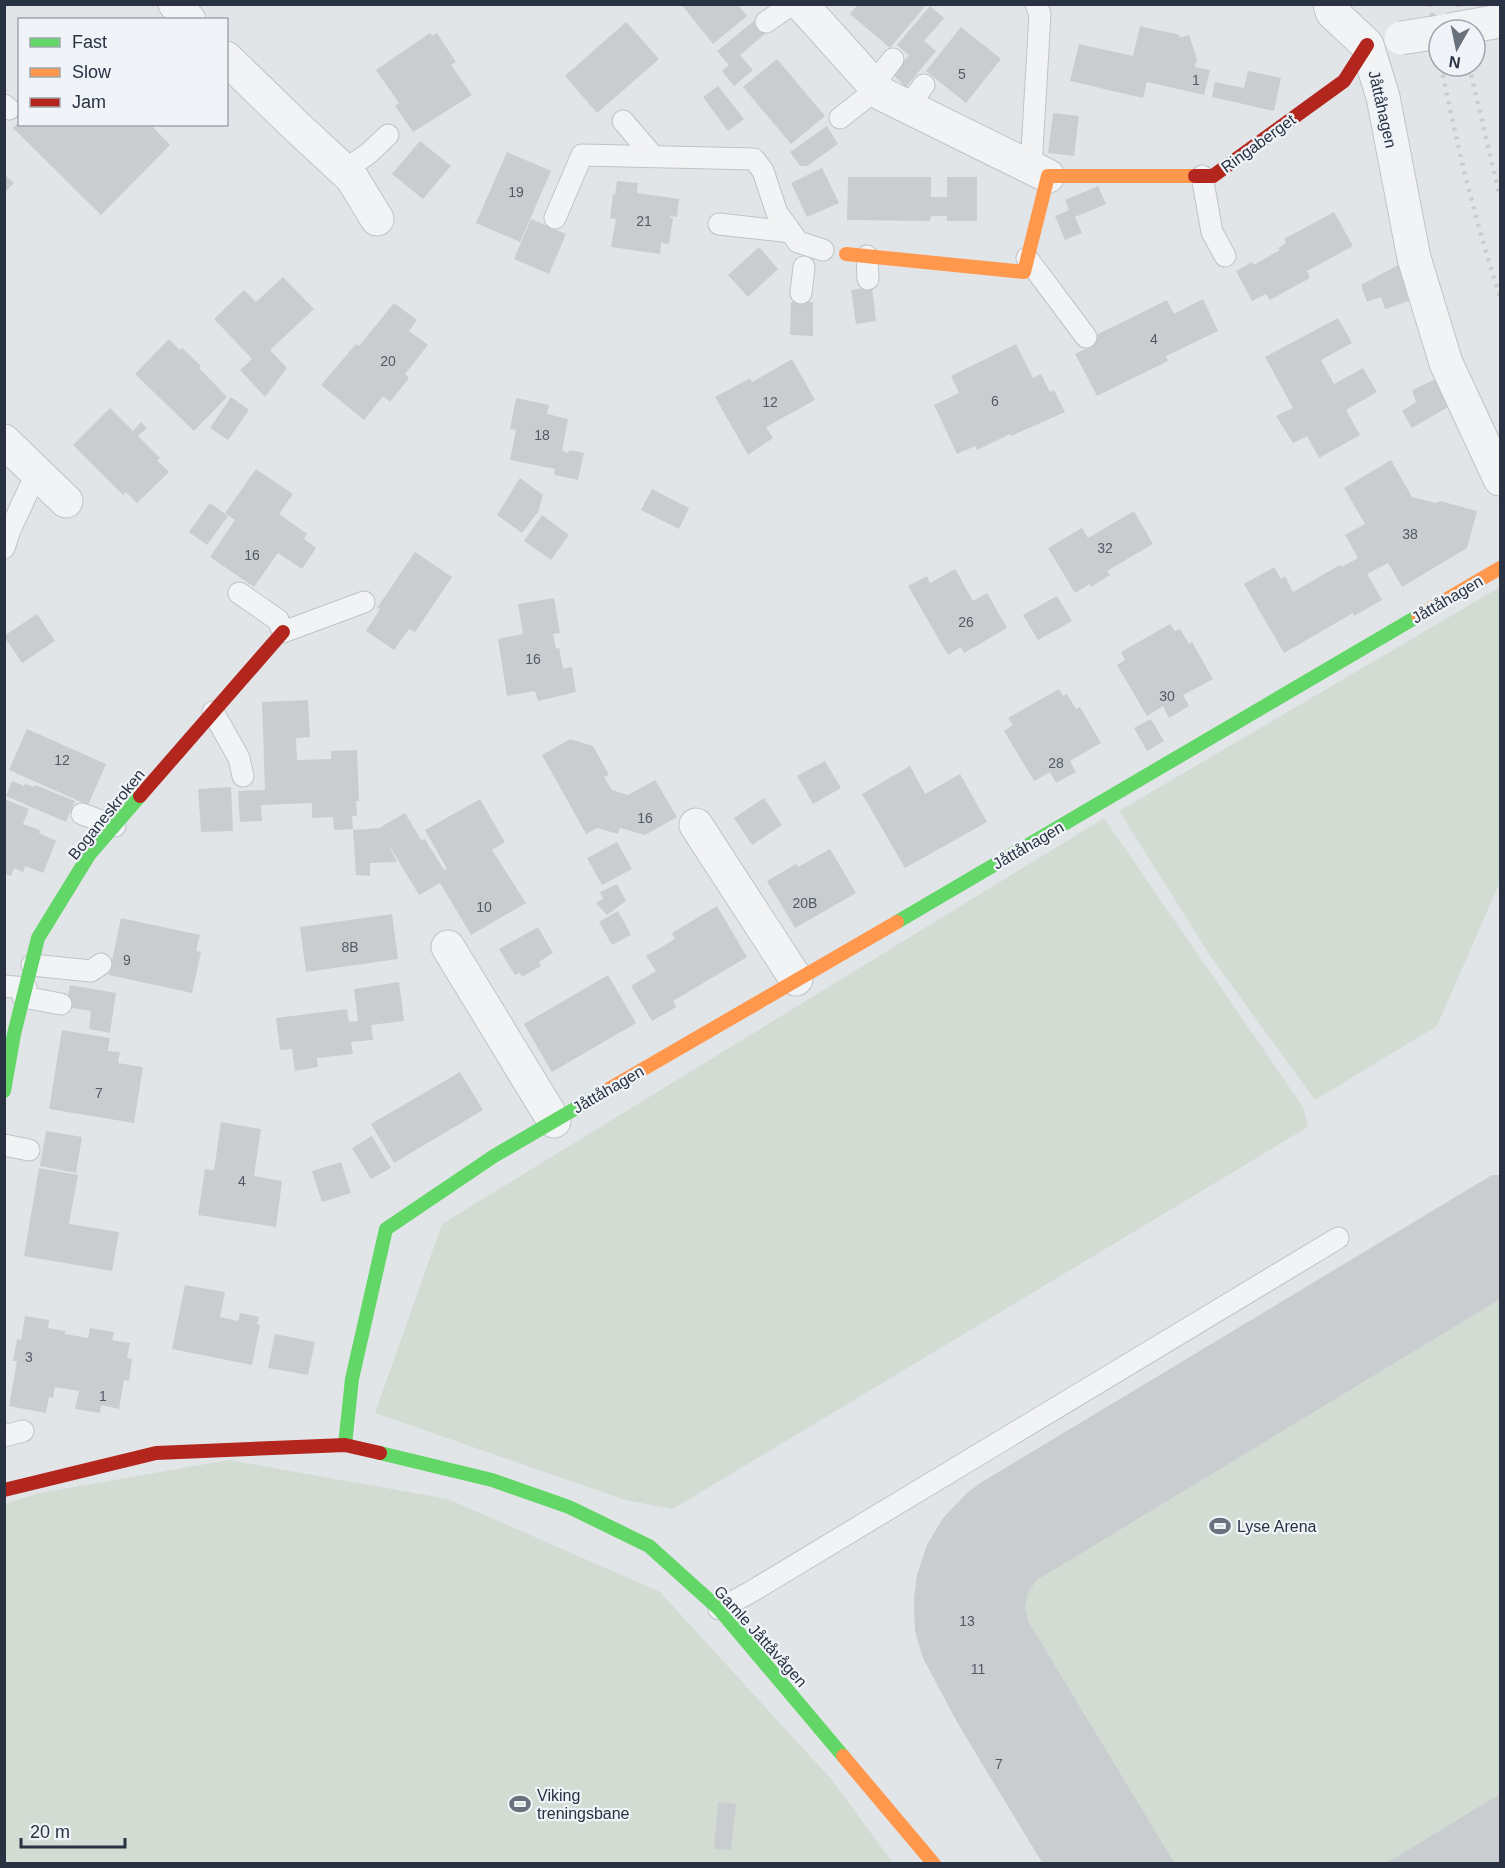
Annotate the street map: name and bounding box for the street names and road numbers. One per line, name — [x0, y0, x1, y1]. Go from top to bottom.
street label: Jåttåhagen — [1365, 69, 1400, 150]
street label: Ringaberget — [1218, 111, 1299, 176]
street label: Jåttåhagen — [1409, 572, 1486, 627]
street label: Boganeskroken — [65, 766, 148, 863]
street label: Jåttåhagen — [990, 818, 1067, 873]
street label: Jåttåhagen — [570, 1062, 647, 1117]
street label: Gamle Jåttåvågen — [711, 1582, 810, 1690]

